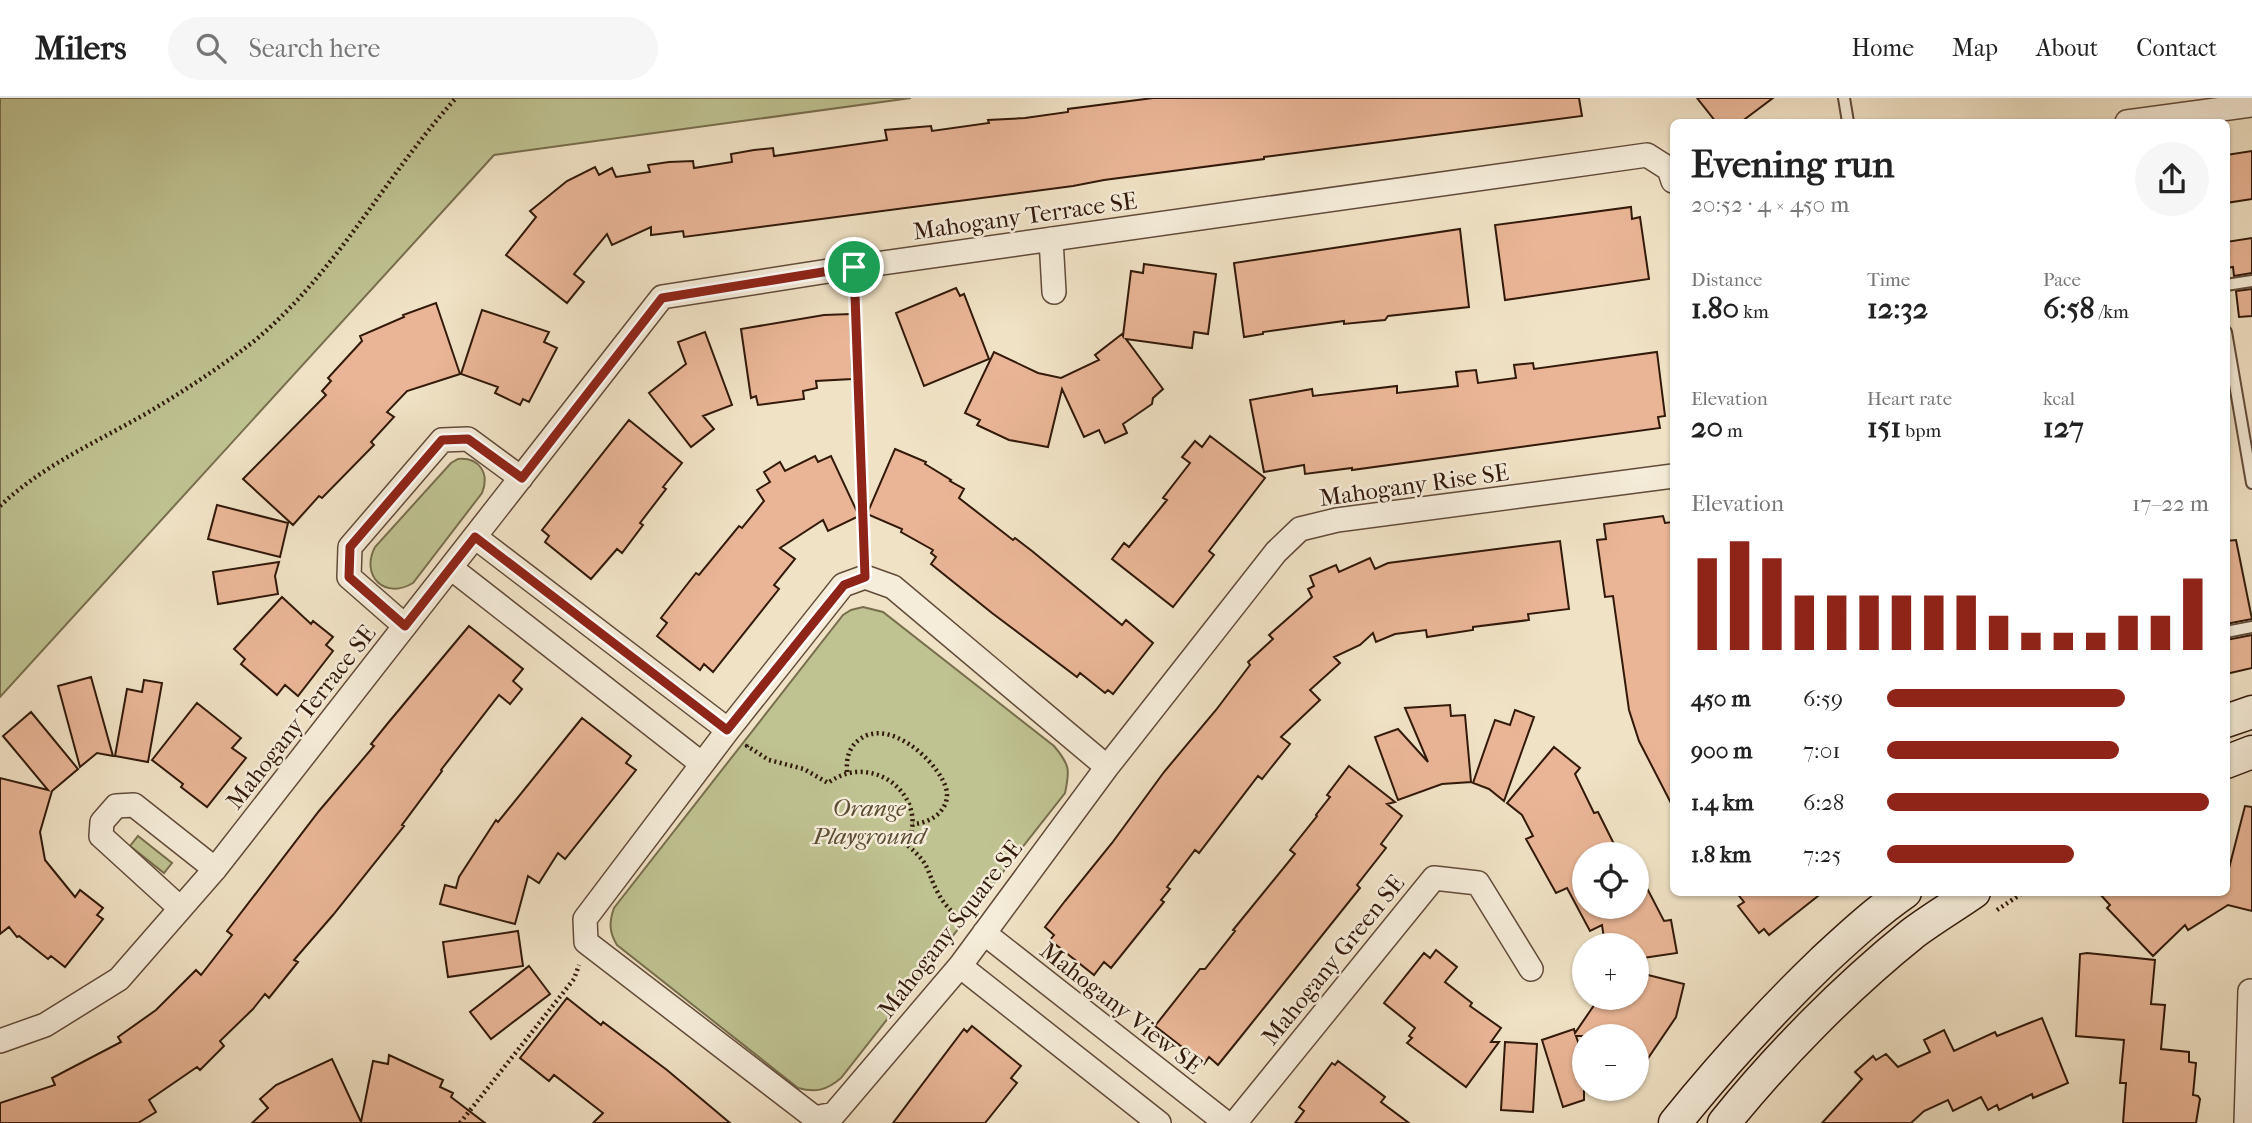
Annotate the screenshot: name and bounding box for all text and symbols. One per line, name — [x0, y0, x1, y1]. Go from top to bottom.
search box — [168, 17, 658, 80]
text: Milers — [35, 29, 126, 68]
icon: search — [192, 29, 230, 67]
text: Search here — [248, 33, 380, 64]
text: Home — [1852, 34, 1914, 62]
text: Map — [1952, 34, 1998, 62]
text: About — [2036, 34, 2098, 62]
text: Contact — [2136, 34, 2217, 62]
text: Evening run — [1691, 142, 1894, 187]
button: share — [2135, 142, 2209, 216]
street label: Mahogany Terrace SE — [911, 186, 1139, 246]
text: 20:52 · 4 × 450 m — [1691, 191, 1849, 218]
pin — [824, 237, 884, 297]
icon: arrive — [835, 248, 873, 286]
text: Distance — [1691, 269, 1762, 291]
text: Time — [1867, 269, 1910, 291]
text: Pace — [2043, 269, 2081, 291]
text: 1.80 — [1691, 291, 1739, 326]
text: 12:32 — [1867, 291, 1928, 326]
text: 6:58 — [2043, 291, 2095, 326]
text: km — [1739, 301, 1769, 323]
text: /km — [2095, 301, 2129, 323]
text: Elevation — [1691, 388, 1768, 410]
text: Heart rate — [1867, 388, 1952, 410]
text: kcal — [2043, 388, 2075, 410]
text: 20 — [1691, 410, 1723, 445]
text: 151 — [1867, 410, 1901, 445]
text: 127 — [2043, 410, 2084, 445]
text: m — [1723, 420, 1743, 442]
text: bpm — [1901, 420, 1941, 442]
street label: Mahogany Rise SE — [1317, 458, 1511, 512]
text: Elevation — [1691, 490, 1784, 517]
text: 17–22 m — [2132, 490, 2209, 517]
street label: Mahogany Terrace SE — [220, 619, 382, 815]
text: 450 m — [1691, 685, 1751, 712]
text: 6:59 — [1803, 685, 1843, 712]
text: 900 m — [1691, 737, 1753, 764]
text: 7:01 — [1803, 737, 1840, 764]
text: 1.4 km — [1691, 789, 1754, 816]
text: 6:28 — [1803, 789, 1844, 816]
park label: Orange Playground — [812, 794, 928, 850]
street label: Mahogany Square SE — [872, 835, 1028, 1023]
text: 1.8 km — [1691, 841, 1751, 868]
text: 7:25 — [1803, 841, 1841, 868]
map controls — [1572, 842, 1649, 1101]
button: locate — [1572, 842, 1649, 919]
street label: Mahogany Green SE — [1256, 869, 1410, 1051]
button: + — [1572, 933, 1649, 1010]
street label: Mahogany View SE — [1034, 936, 1208, 1080]
button: − — [1572, 1024, 1649, 1101]

